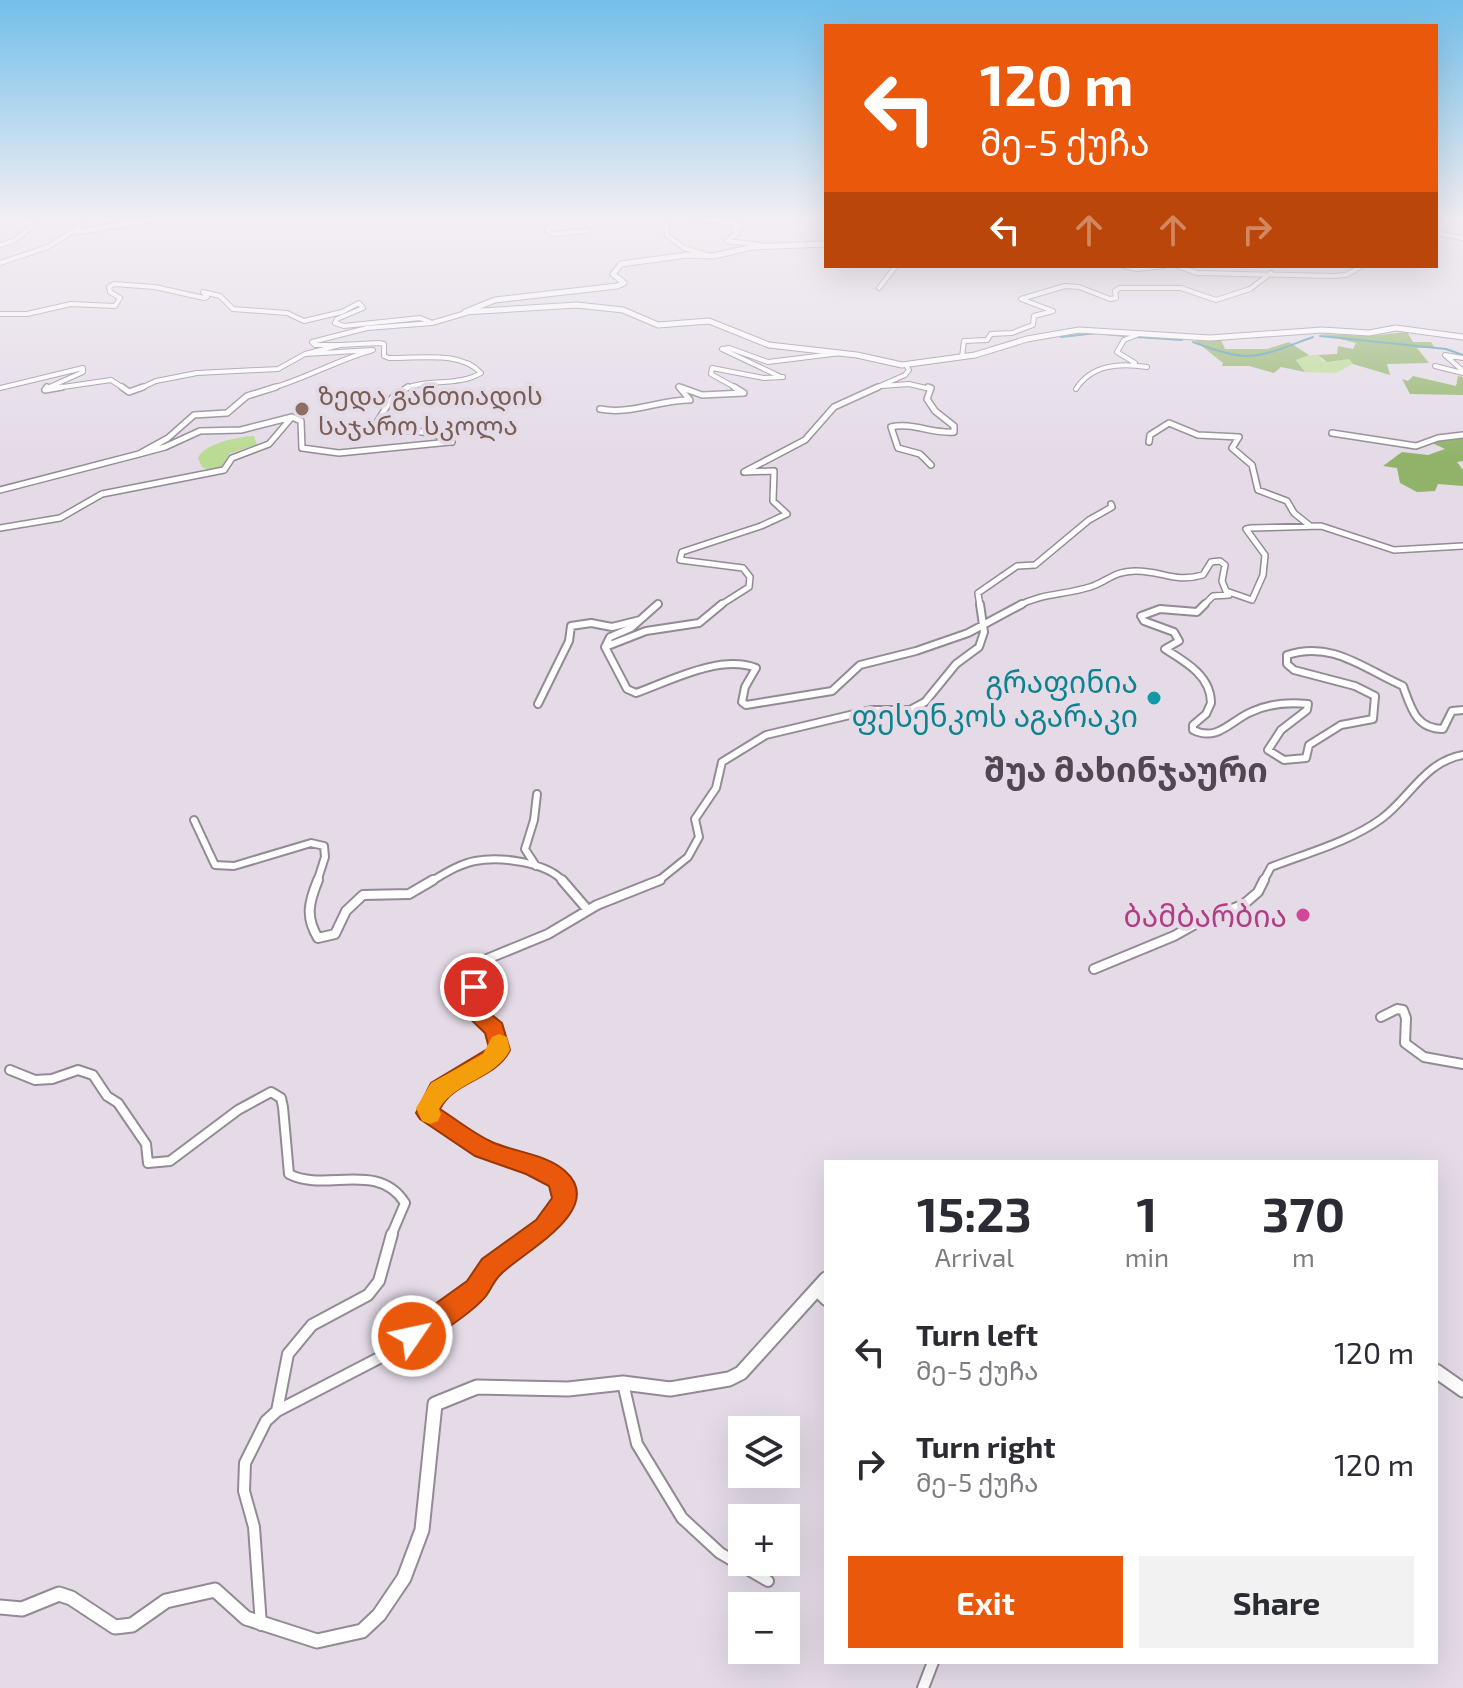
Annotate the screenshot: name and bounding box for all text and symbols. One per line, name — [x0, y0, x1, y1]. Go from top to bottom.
text: 120 m — [980, 50, 1134, 117]
icon: left — [848, 56, 952, 160]
text: მე-5 ქუჩა — [980, 120, 1150, 163]
icon: left — [983, 208, 1027, 252]
icon: ahead — [1067, 208, 1111, 252]
icon: ahead — [1151, 208, 1195, 252]
icon: right — [1235, 208, 1279, 252]
place label: ზედა განთიადის საჯარო სკოლა — [318, 379, 543, 442]
marker: ზედა განთიადის საჯარო სკოლა — [293, 400, 311, 418]
place label: გრაფინია ფესენკოს აგარაკი — [852, 663, 1138, 735]
marker: გრაფინია ფესენკოს აგარაკი — [1145, 689, 1163, 707]
district label: შუა მახინჯაური — [984, 748, 1268, 791]
place label: ბამბარბია — [1124, 897, 1287, 933]
marker: ბამბარბია — [1294, 906, 1312, 924]
pin — [440, 953, 508, 1021]
icon: arrive — [452, 965, 496, 1009]
text: 15:23 — [917, 1184, 1032, 1242]
text: 1 — [1137, 1184, 1157, 1242]
text: 370 — [1262, 1184, 1345, 1242]
text: Arrival — [935, 1241, 1014, 1272]
text: min — [1125, 1241, 1169, 1272]
text: m — [1292, 1241, 1315, 1272]
position arrow — [370, 1294, 454, 1378]
text: Turn left — [916, 1316, 1038, 1352]
icon: left — [848, 1330, 892, 1374]
text: 120 m — [1334, 1334, 1414, 1370]
text: მე-5 ქუჩა — [916, 1354, 1039, 1385]
map controls — [728, 1416, 800, 1664]
button: layers — [728, 1416, 800, 1488]
text: Turn right — [916, 1428, 1056, 1464]
icon: right — [848, 1442, 892, 1486]
text: 120 m — [1334, 1446, 1414, 1482]
text: მე-5 ქუჩა — [916, 1466, 1039, 1497]
button: + — [728, 1504, 800, 1576]
button: Exit — [848, 1556, 1123, 1648]
button: Share — [1139, 1556, 1414, 1648]
button: − — [728, 1592, 800, 1664]

